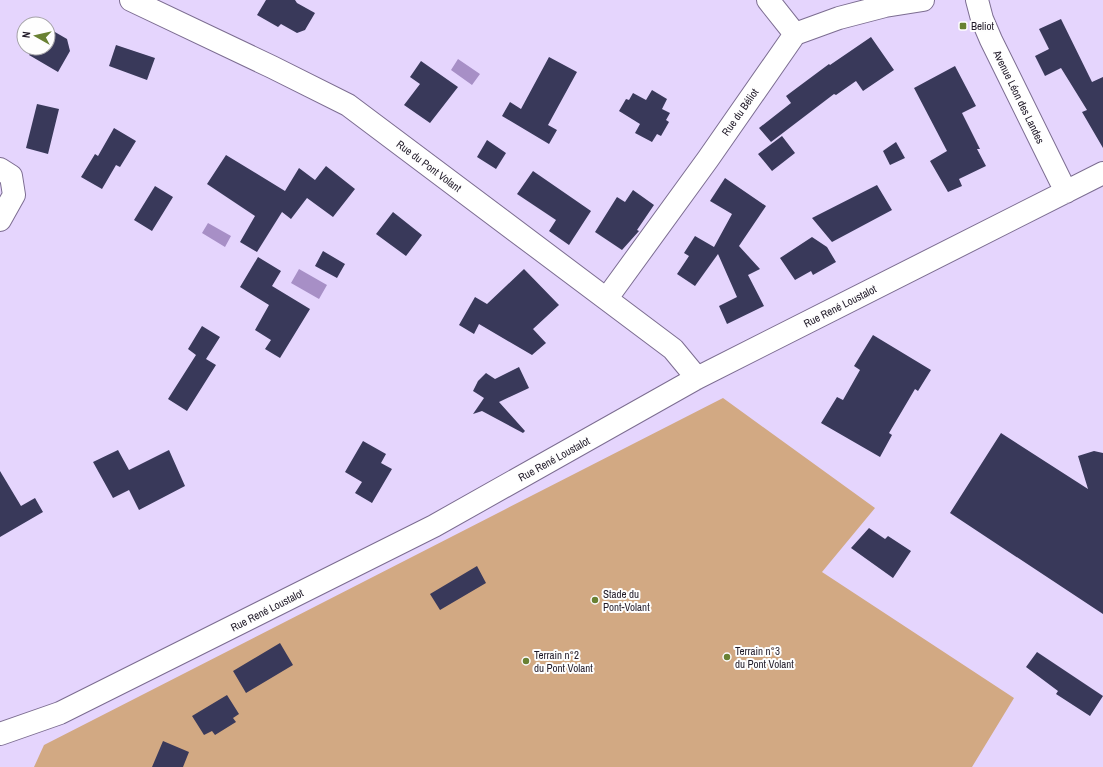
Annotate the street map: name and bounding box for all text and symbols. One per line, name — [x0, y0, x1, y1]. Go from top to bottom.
north arrow — [16, 16, 56, 56]
place label: Beliot — [971, 19, 995, 33]
marker: Beliot — [958, 21, 968, 31]
text: N — [19, 30, 33, 39]
street label: Avenue Léon des Landes — [990, 47, 1048, 146]
street label: Rue du Béliot — [719, 85, 762, 138]
street label: Rue du Pont Volant — [394, 137, 465, 195]
street label: Rue René Loustalot — [801, 281, 879, 330]
street label: Rue René Loustalot — [516, 433, 593, 484]
street label: Rue René Loustalot — [228, 585, 306, 634]
place label: Stade du Pont-Volant — [603, 587, 650, 614]
marker: Stade du Pont-Volant — [590, 595, 600, 605]
place label: Terrain n°3 du Pont Volant — [735, 644, 794, 671]
place label: Terrain n°2 du Pont Volant — [534, 648, 593, 675]
marker: Terrain n°3 du Pont Volant — [722, 652, 732, 662]
marker: Terrain n°2 du Pont Volant — [521, 656, 531, 666]

